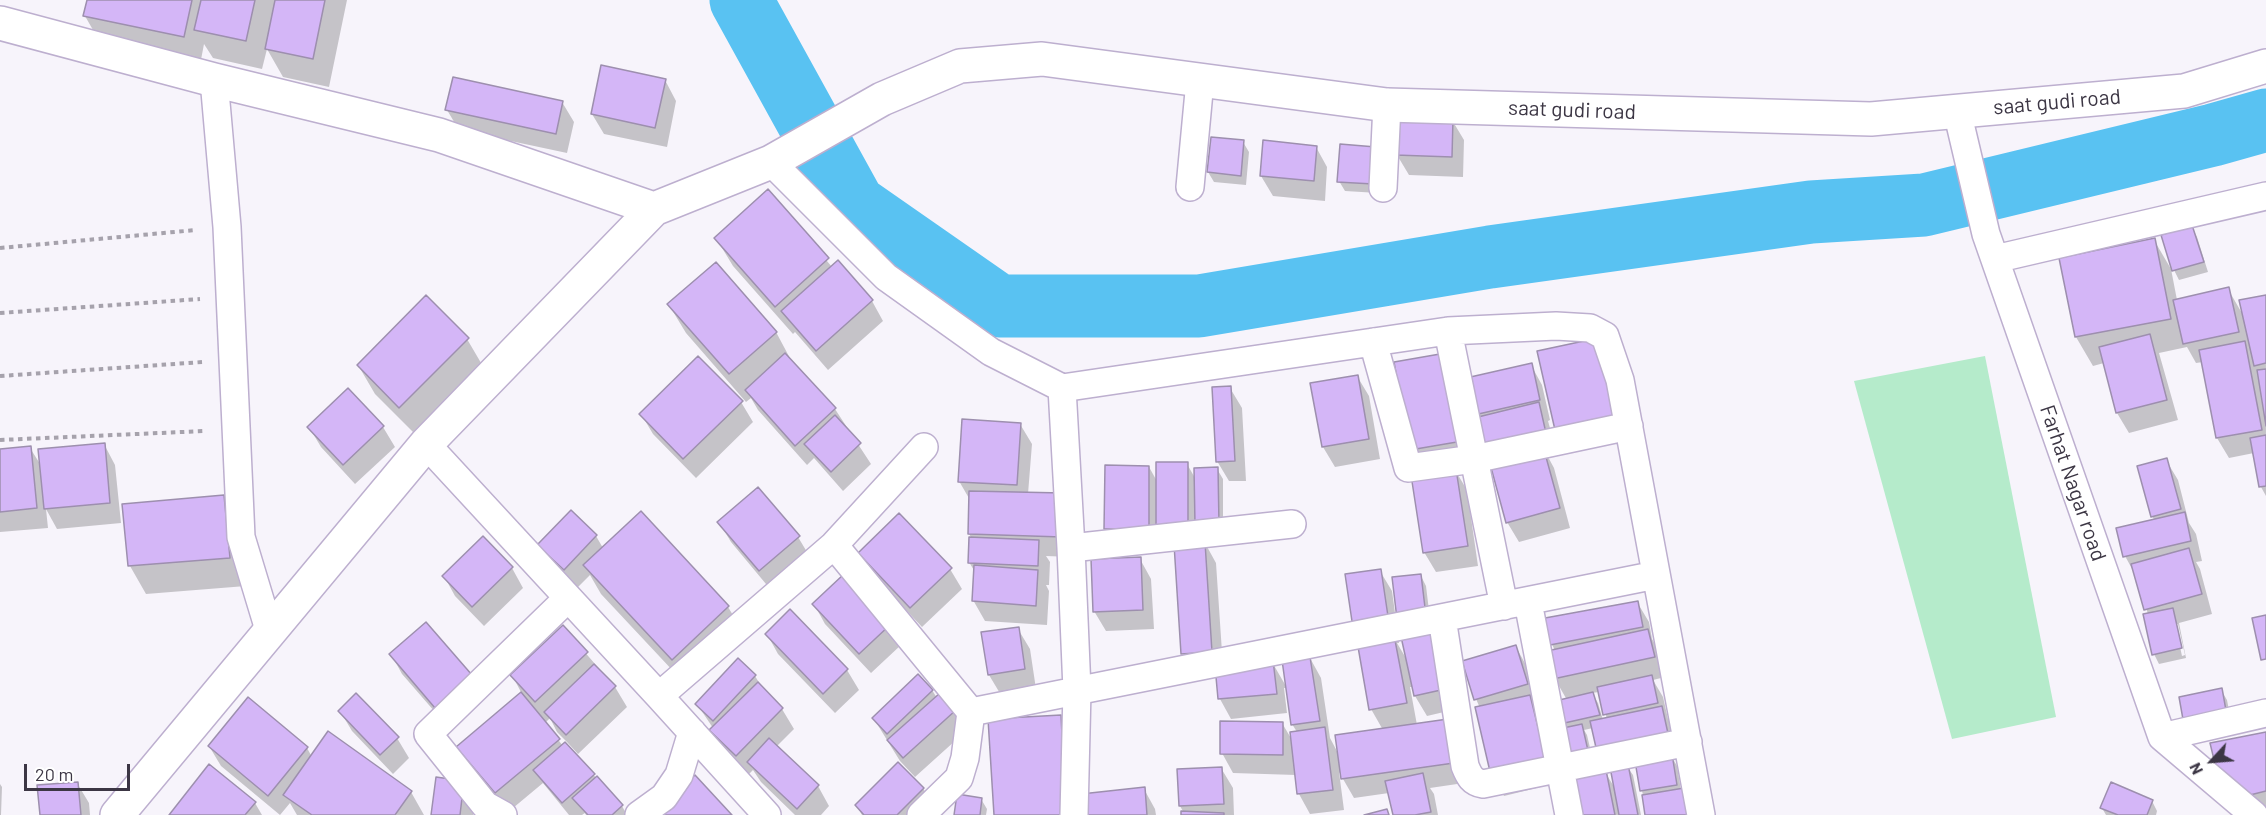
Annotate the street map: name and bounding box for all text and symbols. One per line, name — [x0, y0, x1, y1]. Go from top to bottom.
street label: saat gudi road — [1992, 84, 2122, 120]
street label: saat gudi road — [1508, 95, 1636, 125]
street label: Farhat Nagar road — [2034, 402, 2112, 564]
north arrow — [2182, 731, 2242, 791]
scale bar — [27, 752, 134, 790]
text: N — [2185, 760, 2206, 778]
text: 20 m — [35, 763, 73, 785]

